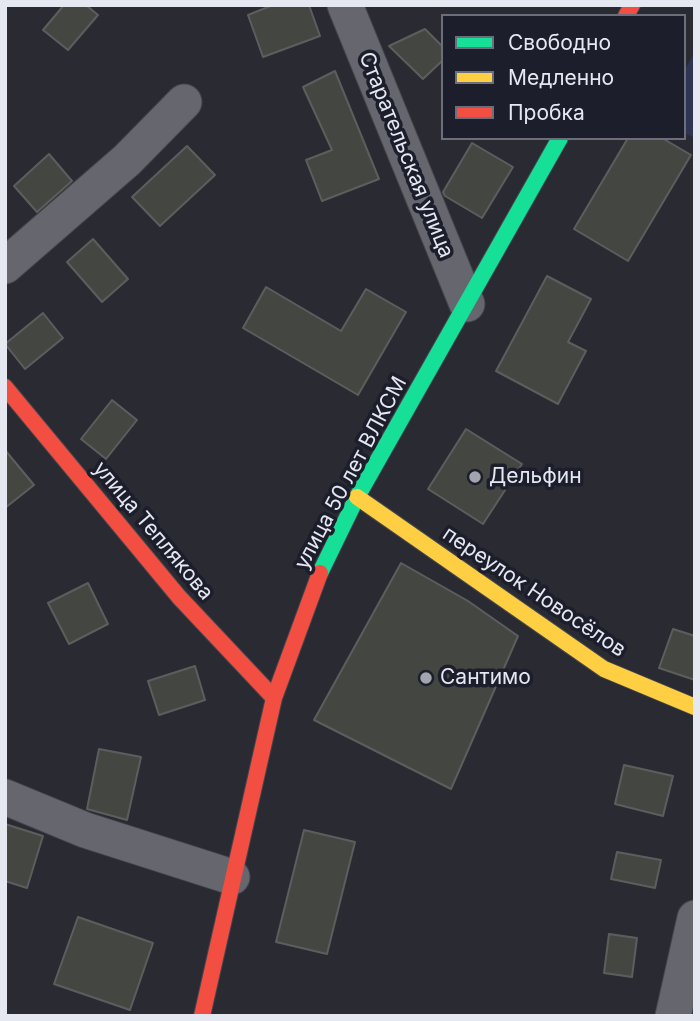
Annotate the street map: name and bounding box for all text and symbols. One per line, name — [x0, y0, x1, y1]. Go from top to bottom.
legend — [441, 14, 686, 140]
text: Свободно — [508, 30, 611, 55]
street label: Старательская улица — [353, 48, 459, 262]
text: Медленно — [508, 65, 614, 90]
text: Пробка — [508, 100, 585, 125]
street label: улица 50 лет ВЛКСМ — [289, 372, 413, 574]
street label: улица Теплякова — [88, 457, 218, 605]
place label: Дельфин — [489, 464, 582, 490]
marker: Дельфин — [467, 469, 483, 485]
street label: переулок Новосёлов — [438, 521, 630, 663]
place label: Сантимо — [440, 665, 531, 691]
marker: Сантимо — [418, 670, 434, 686]

